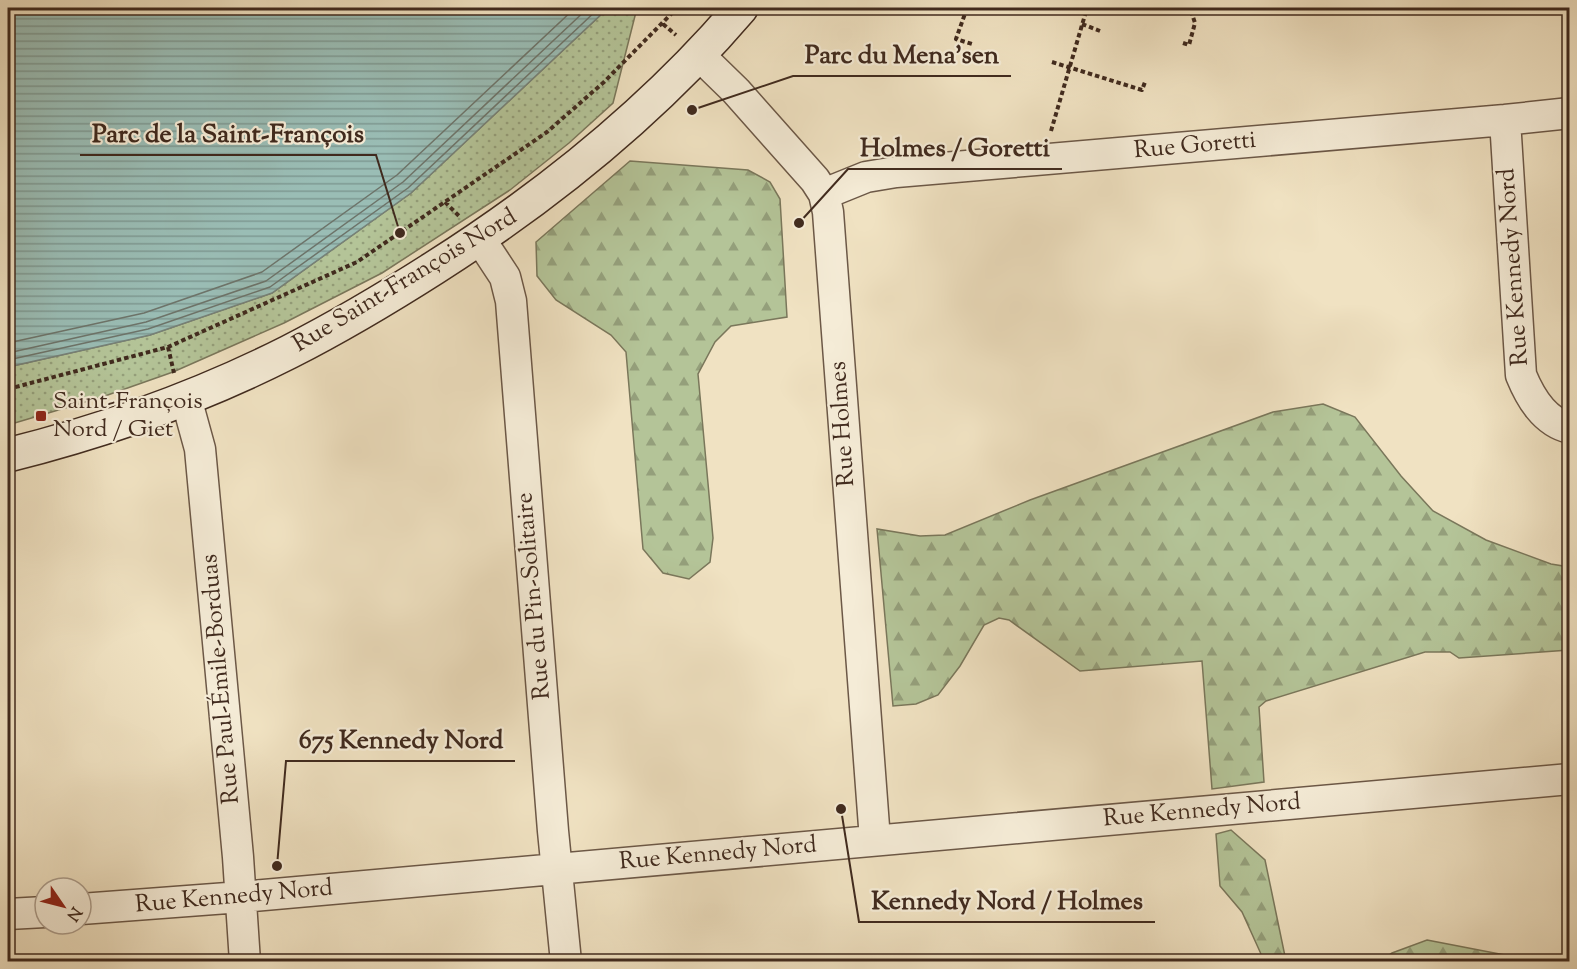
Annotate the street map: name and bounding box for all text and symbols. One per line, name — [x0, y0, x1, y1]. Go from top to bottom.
callout: Parc du Mena'sen — [793, 32, 1011, 76]
text: Parc du Mena'sen — [805, 38, 1000, 75]
callout: Parc de la Saint-François — [80, 111, 376, 155]
text: Parc de la Saint-François — [92, 117, 364, 154]
street label: Rue Goretti — [1132, 124, 1258, 168]
callout: Holmes / Goretti — [848, 125, 1062, 169]
text: Holmes / Goretti — [860, 131, 1050, 168]
street label: Rue Kennedy Nord — [1490, 166, 1538, 367]
street label: Rue Saint-François Nord — [287, 200, 524, 361]
street label: Rue Holmes — [822, 360, 864, 488]
place label: Saint-François Nord / Giet — [53, 385, 203, 447]
marker: Saint-François Nord / Giet — [34, 409, 48, 423]
street label: Rue du Pin-Solitaire — [508, 491, 560, 701]
street label: Rue Paul-Émile-Borduas — [193, 553, 249, 805]
callout: 675 Kennedy Nord — [286, 717, 515, 761]
text: 675 Kennedy Nord — [299, 723, 504, 760]
street label: Rue Kennedy Nord — [1102, 785, 1303, 837]
street label: Rue Kennedy Nord — [618, 828, 819, 880]
street label: Rue Kennedy Nord — [134, 871, 335, 923]
north arrow — [33, 876, 93, 936]
callout: Kennedy Nord / Holmes — [859, 878, 1155, 922]
text: Kennedy Nord / Holmes — [871, 884, 1143, 921]
text: N — [60, 901, 86, 925]

